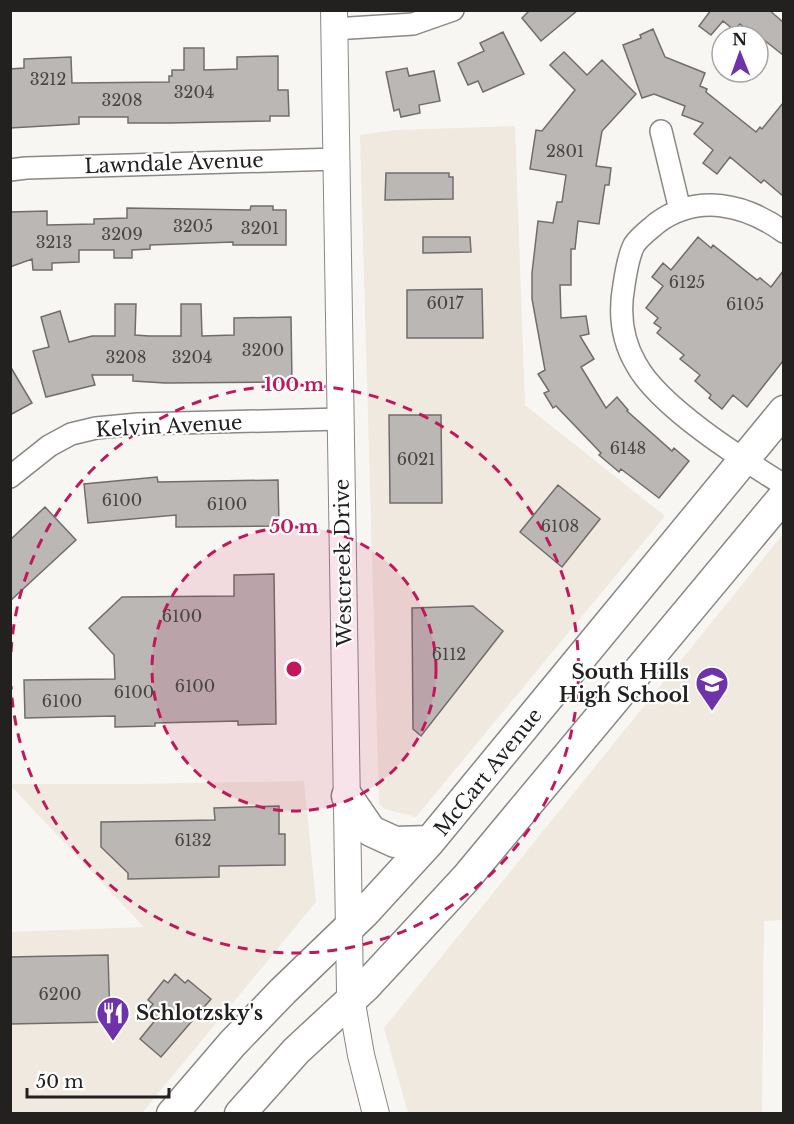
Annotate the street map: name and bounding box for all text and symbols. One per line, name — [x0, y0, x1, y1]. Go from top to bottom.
north arrow — [710, 24, 770, 84]
text: N — [732, 29, 747, 49]
house number: 3212 — [30, 69, 66, 89]
house number: 3204 — [174, 82, 214, 102]
house number: 3208 — [102, 90, 142, 110]
house number: 2801 — [546, 141, 584, 161]
street label: Lawndale Avenue — [84, 148, 264, 178]
house number: 3205 — [173, 216, 213, 236]
house number: 3201 — [241, 218, 279, 238]
house number: 3209 — [101, 224, 143, 244]
house number: 3213 — [36, 232, 72, 252]
house number: 6125 — [669, 272, 705, 292]
house number: 6017 — [427, 293, 464, 313]
house number: 6105 — [726, 294, 764, 314]
house number: 3200 — [242, 340, 284, 360]
house number: 3208 — [106, 347, 146, 367]
house number: 3204 — [172, 347, 212, 367]
text: 100 m — [264, 374, 324, 396]
street label: Kelvin Avenue — [95, 410, 243, 442]
house number: 6148 — [610, 438, 646, 458]
house number: 6021 — [397, 449, 435, 469]
street label: Westcreek Drive — [330, 479, 356, 648]
house number: 6100 — [102, 490, 142, 510]
house number: 6100 — [207, 494, 247, 514]
text: 50 m — [270, 516, 319, 538]
house number: 6108 — [541, 516, 579, 536]
house number: 6100 — [162, 606, 202, 626]
house number: 6112 — [432, 644, 466, 664]
centre of rings — [284, 659, 304, 679]
place label: South Hills High School — [559, 660, 689, 707]
school or university icon: South Hills High School — [694, 665, 730, 712]
house number: 6100 — [175, 676, 215, 696]
house number: 6100 — [114, 682, 154, 702]
house number: 6100 — [42, 691, 82, 711]
street label: McCart Avenue — [429, 703, 547, 841]
house number: 6132 — [174, 830, 212, 850]
house number: 6200 — [39, 984, 82, 1004]
restaurant icon: Schlotzsky's — [95, 995, 131, 1042]
place label: Schlotzsky's — [136, 1001, 263, 1025]
scale bar — [27, 1061, 170, 1099]
text: 50 m — [36, 1071, 84, 1093]

